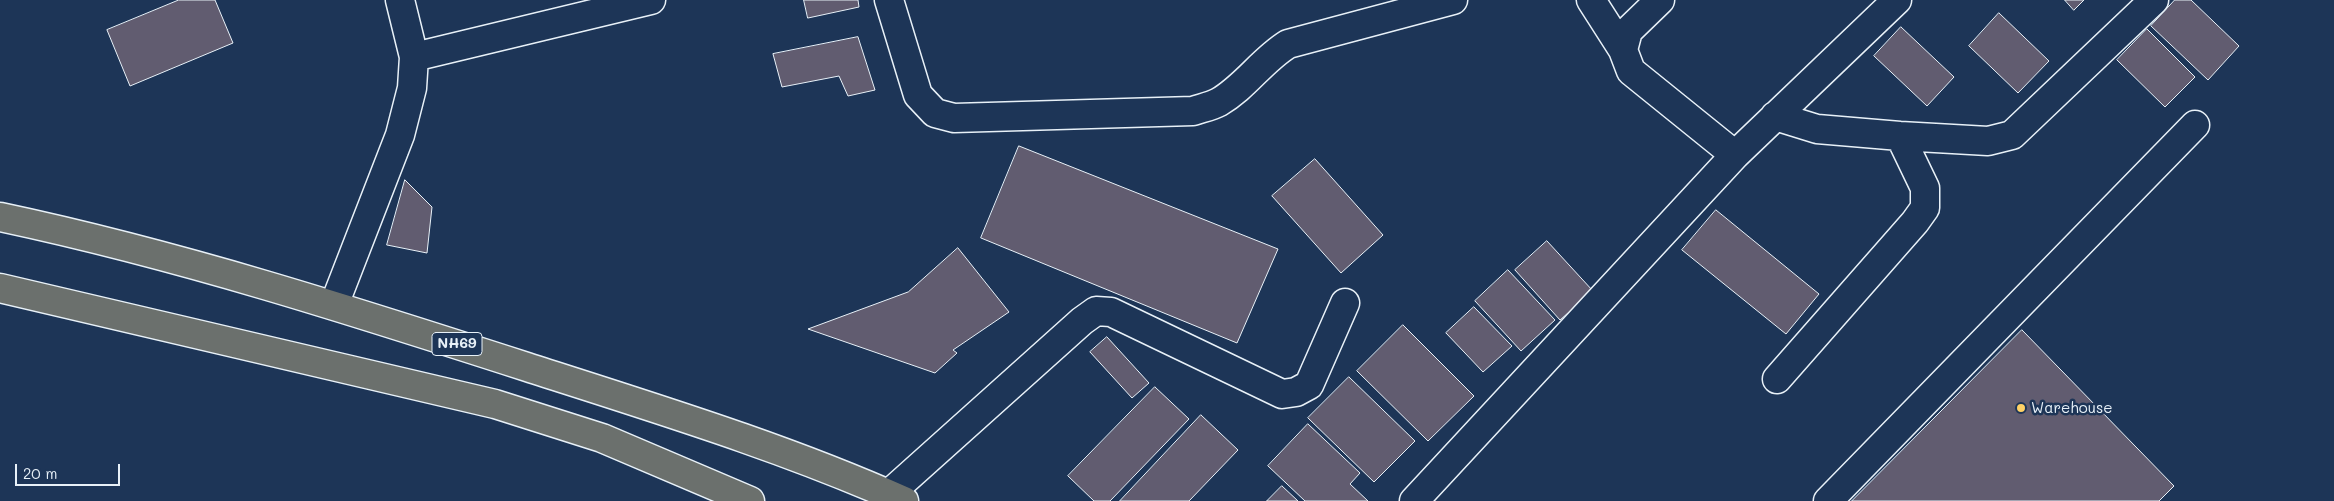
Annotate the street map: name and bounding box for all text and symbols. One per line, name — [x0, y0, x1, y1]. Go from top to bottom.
road number: NH69 — [432, 332, 482, 356]
place label: Warehouse — [2031, 399, 2112, 417]
marker: Warehouse — [2015, 402, 2027, 414]
scale bar — [18, 454, 122, 486]
text: 20 m — [23, 463, 57, 483]

